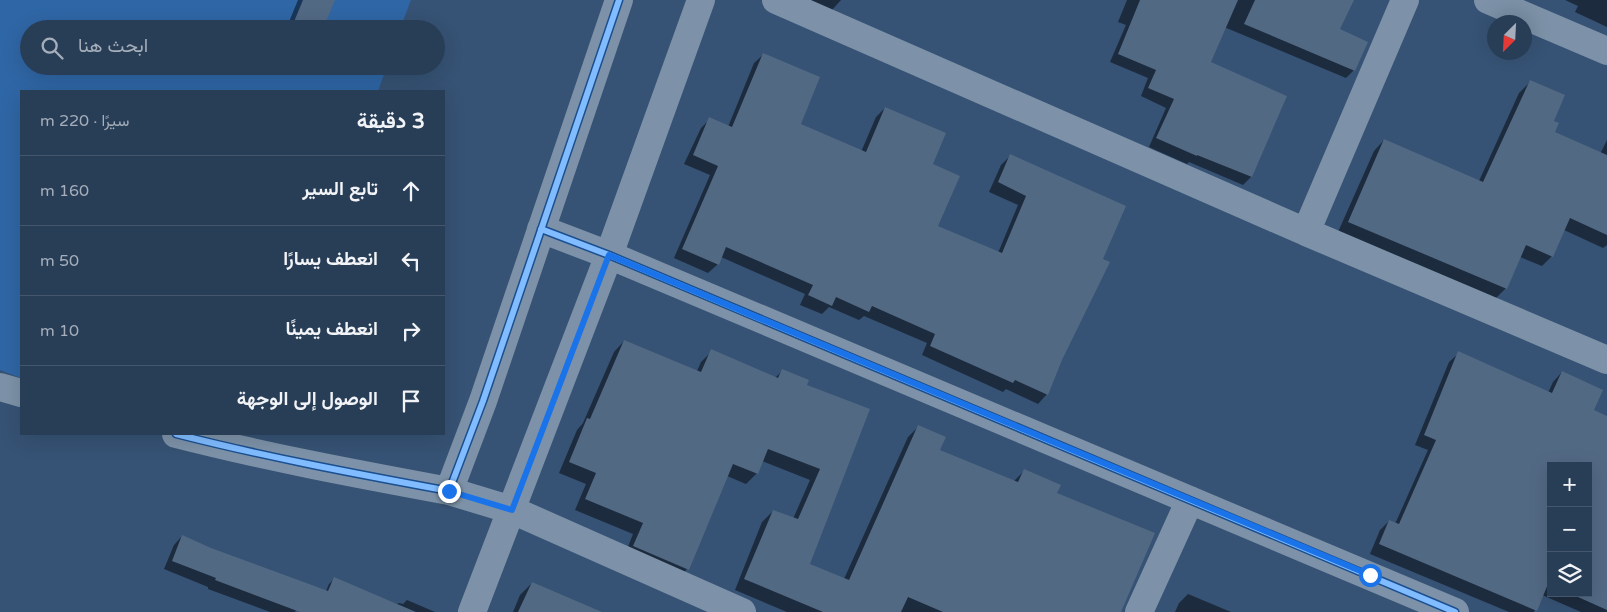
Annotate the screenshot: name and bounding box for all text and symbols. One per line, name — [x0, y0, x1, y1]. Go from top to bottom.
north arrow — [1487, 15, 1532, 60]
search box — [20, 20, 445, 75]
icon: search — [38, 34, 66, 62]
text: ابحث هنا — [78, 35, 148, 57]
text: 3 دقيقة — [357, 109, 425, 134]
text: سيرًا · 220 m — [40, 111, 129, 131]
icon: ahead — [397, 177, 425, 205]
text: تابع السير — [302, 178, 378, 200]
text: 160 m — [40, 181, 89, 201]
icon: left — [397, 247, 425, 275]
text: انعطف يسارًا — [283, 248, 378, 270]
text: 50 m — [40, 251, 79, 271]
icon: right — [397, 317, 425, 345]
text: انعطف يمينًا — [285, 318, 378, 340]
text: 10 m — [40, 321, 79, 341]
icon: arrive — [397, 387, 425, 415]
text: الوصول إلى الوجهة — [237, 388, 378, 410]
map controls — [1547, 462, 1592, 597]
button: + — [1547, 462, 1592, 507]
route end — [438, 480, 461, 503]
button: − — [1547, 507, 1592, 552]
button: layers — [1547, 552, 1592, 597]
route start — [1359, 564, 1382, 587]

